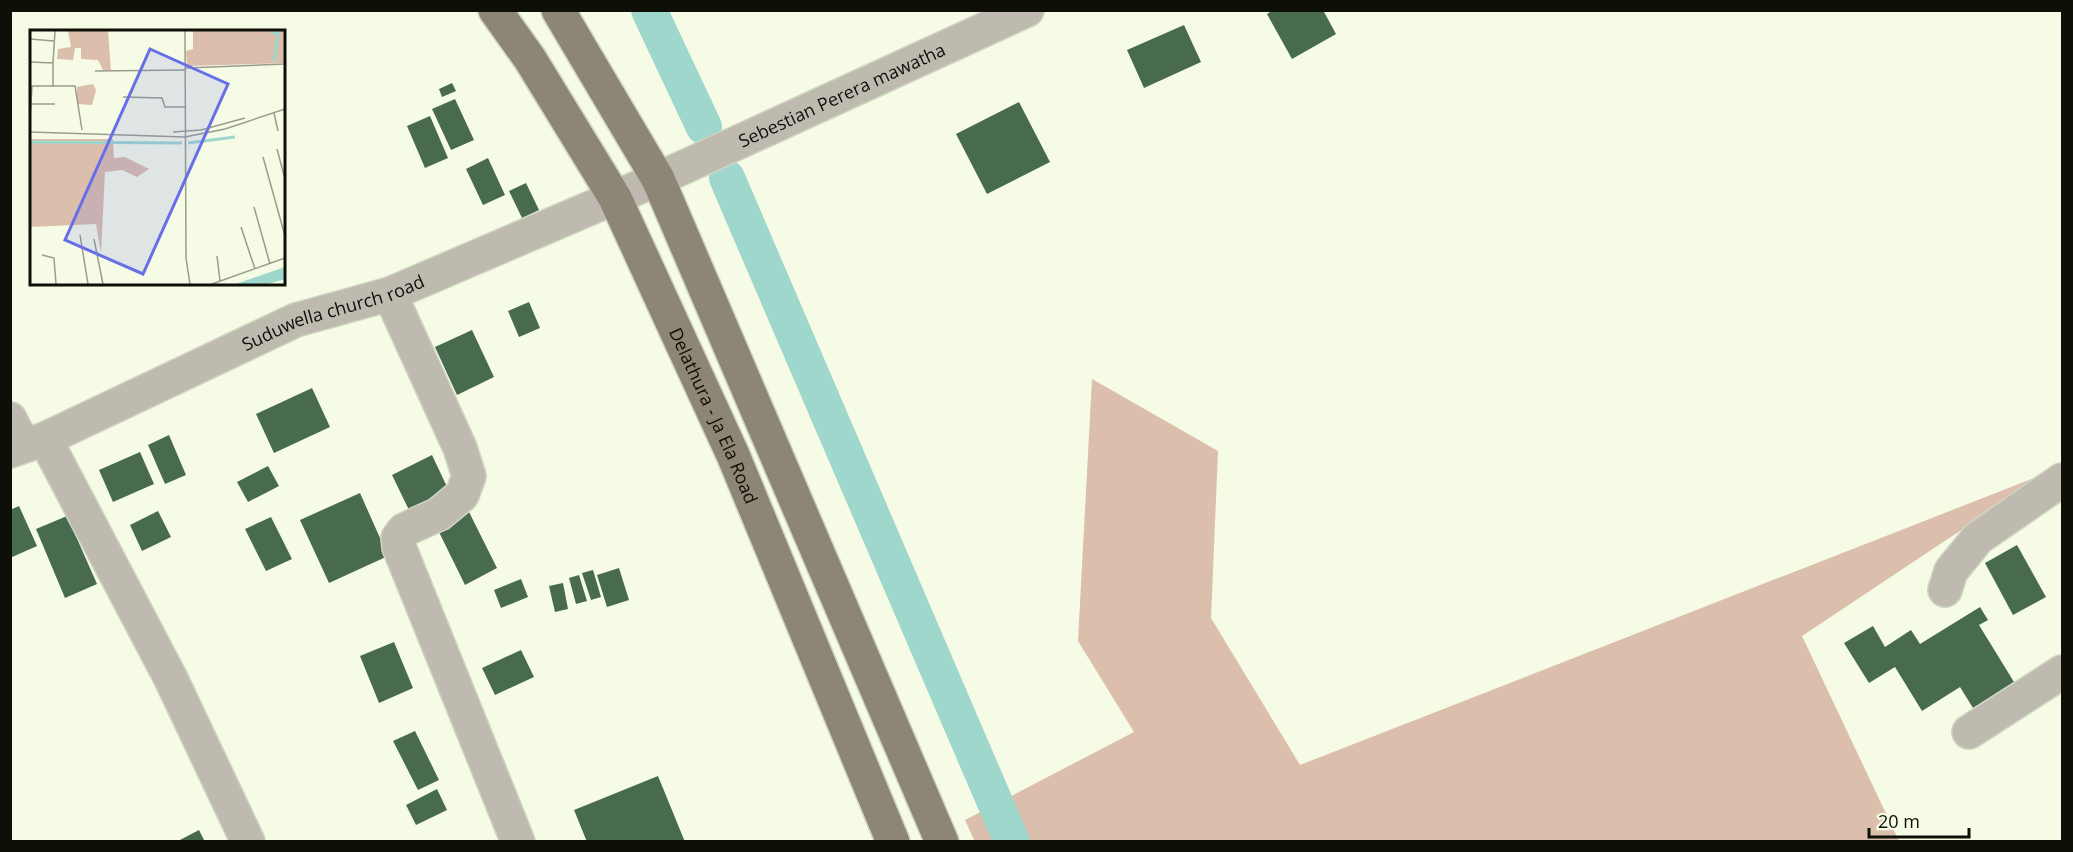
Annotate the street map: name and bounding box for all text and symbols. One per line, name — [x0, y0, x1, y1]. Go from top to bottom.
inset map — [30, 30, 285, 285]
street label: Sebestian Perera mawatha — [734, 37, 949, 153]
street label: Suduwella church road — [238, 269, 428, 356]
street label: Delathura - Ja Ela Road — [664, 323, 764, 507]
scale bar — [1869, 801, 1970, 839]
text: 20 m — [1878, 809, 1920, 833]

